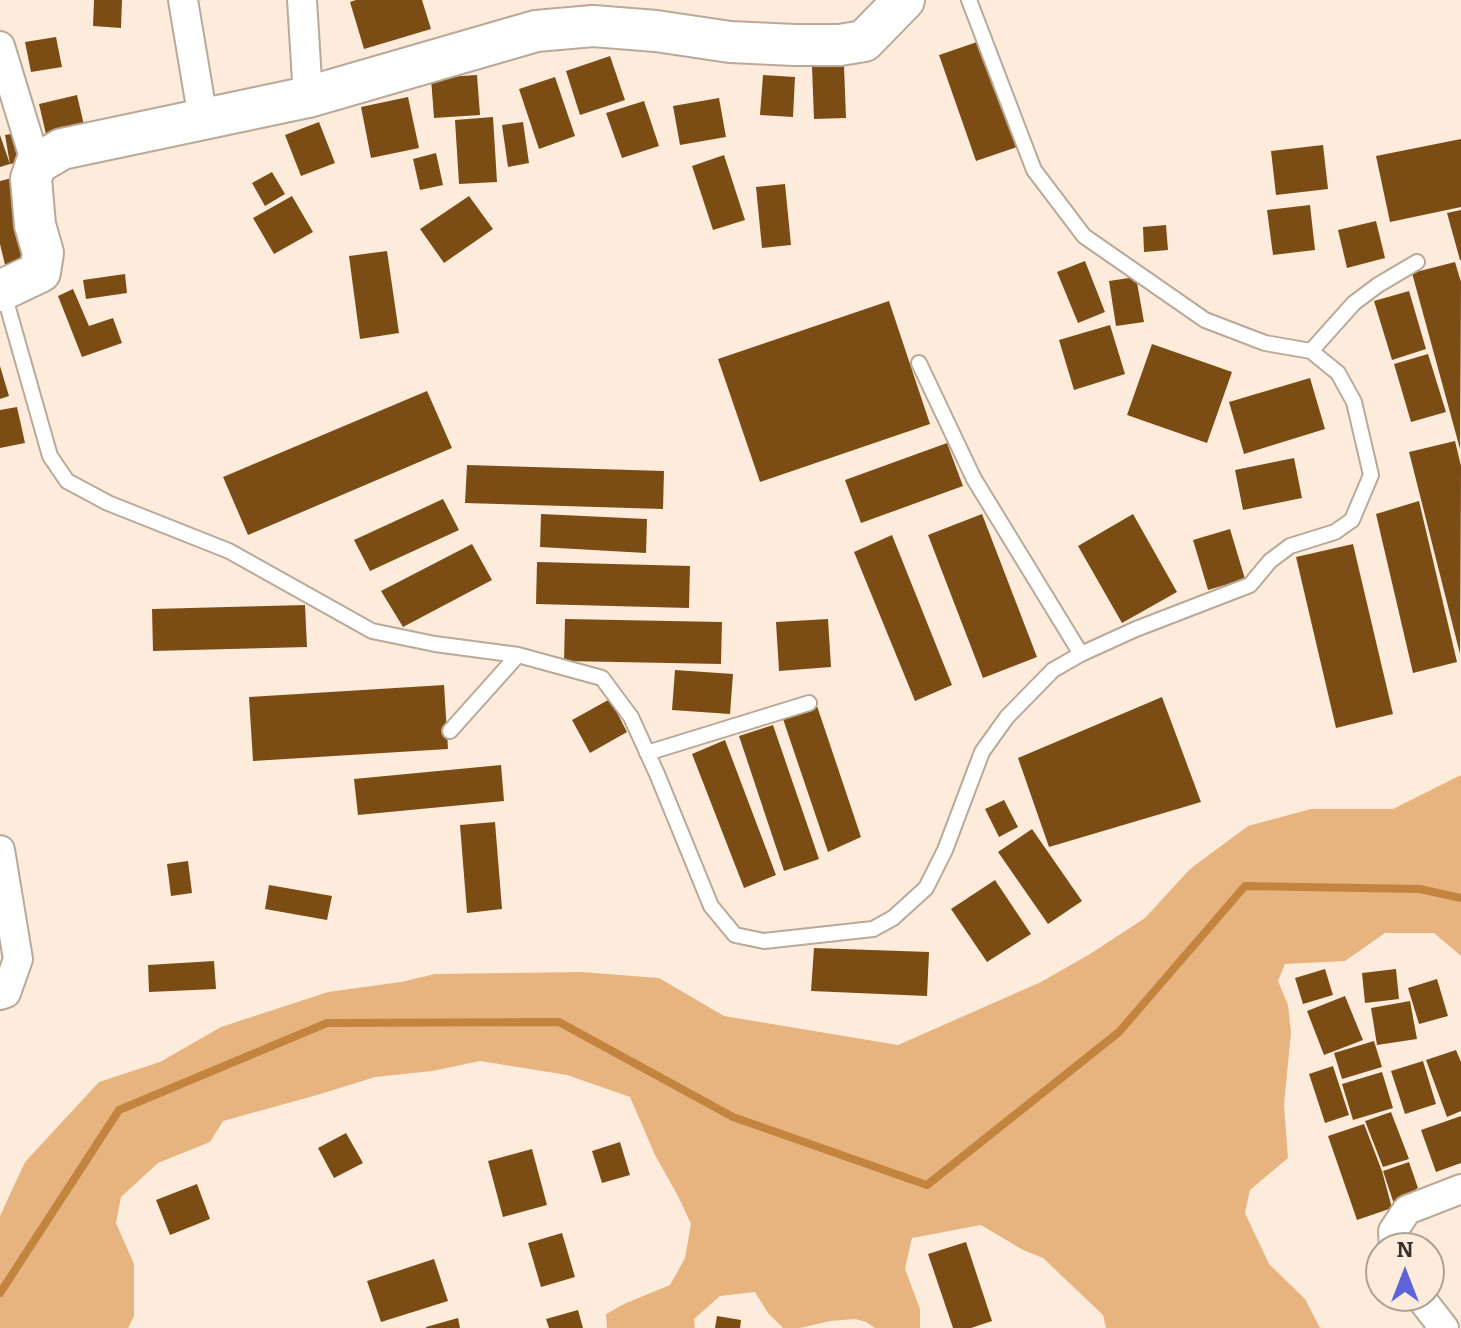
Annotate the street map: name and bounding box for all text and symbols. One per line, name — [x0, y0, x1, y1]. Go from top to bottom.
north arrow — [1365, 1232, 1445, 1312]
text: N — [1397, 1236, 1413, 1263]

